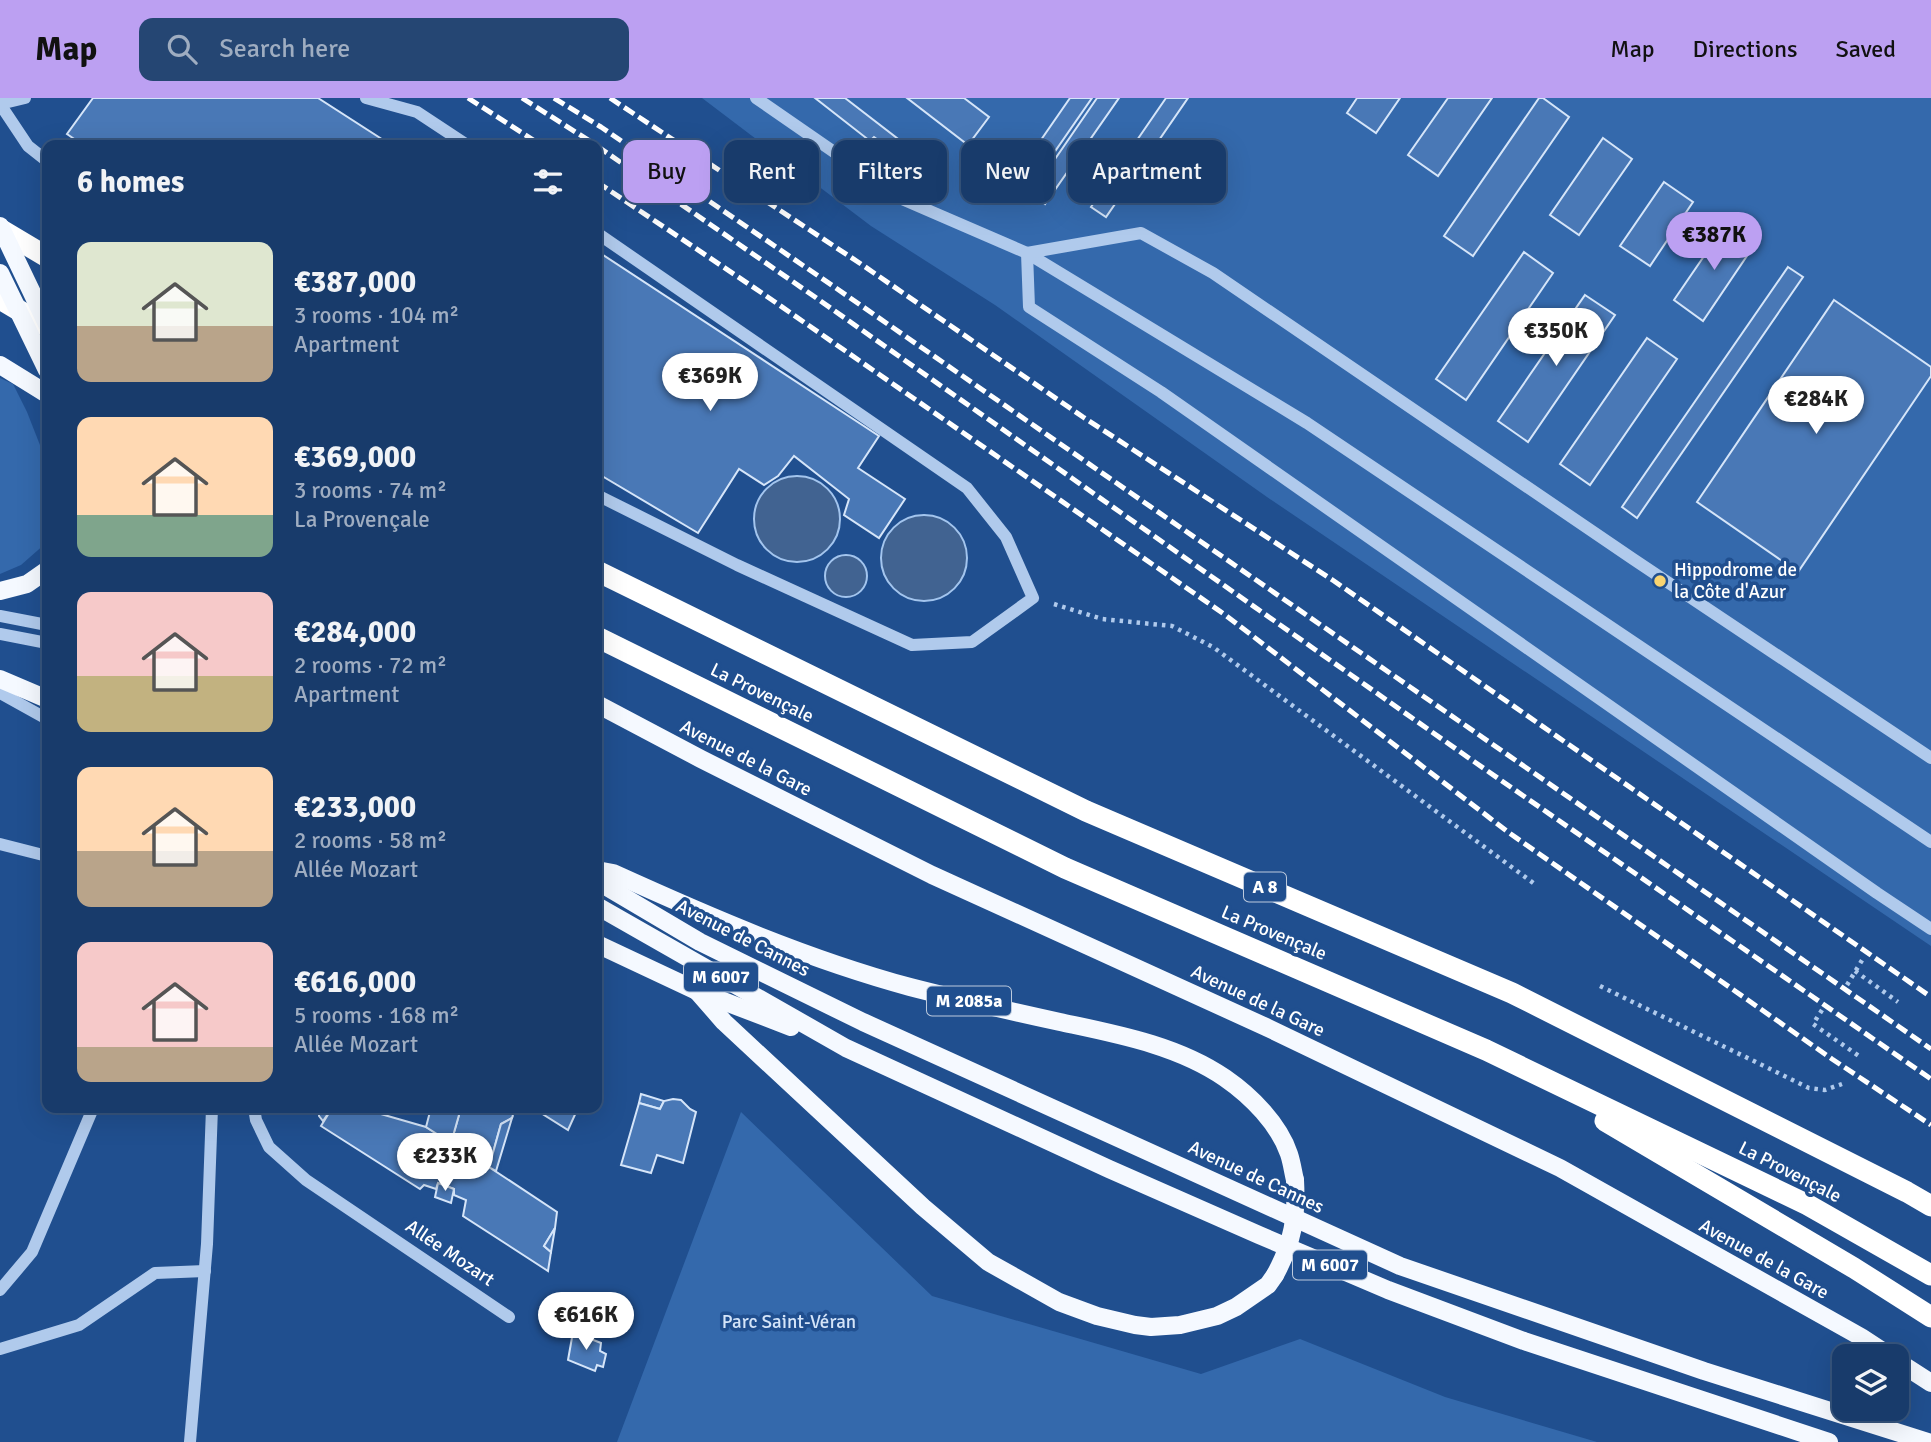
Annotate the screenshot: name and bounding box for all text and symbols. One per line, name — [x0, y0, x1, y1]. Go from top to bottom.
search box — [139, 18, 629, 81]
text: Map — [35, 29, 97, 70]
icon: search — [163, 30, 201, 68]
text: Search here — [219, 33, 350, 65]
text: Map — [1610, 34, 1655, 64]
text: Directions — [1693, 34, 1798, 64]
text: Saved — [1836, 34, 1896, 64]
chip: Buy — [623, 140, 710, 203]
chip: Rent — [724, 140, 819, 203]
chip: Filters — [833, 140, 947, 203]
chip: New — [961, 140, 1054, 203]
chip: Apartment — [1068, 140, 1226, 203]
icon: filters — [529, 163, 567, 201]
text: 6 homes — [77, 164, 184, 201]
pin: €387K — [1665, 212, 1763, 272]
text: €387K — [1682, 220, 1746, 249]
text: €387,000 — [294, 264, 416, 301]
icon: home — [133, 270, 217, 354]
text: 3 rooms · 104 m² — [294, 301, 459, 330]
pin: €350K — [1507, 308, 1605, 368]
text: €350K — [1524, 316, 1588, 345]
text: Apartment — [294, 330, 399, 359]
pin: €369K — [661, 354, 759, 413]
text: €369K — [678, 361, 742, 390]
pin: €284K — [1767, 376, 1865, 436]
text: €284K — [1784, 384, 1848, 413]
text: €369,000 — [294, 439, 416, 476]
icon: home — [133, 445, 217, 529]
text: 3 rooms · 74 m² — [294, 476, 447, 505]
text: La Provençale — [294, 505, 430, 534]
place label: Hippodrome de la Côte d'Azur — [1674, 558, 1797, 604]
marker: Hippodrome de la Côte d'Azur — [1652, 573, 1668, 589]
text: €284,000 — [294, 614, 416, 651]
icon: home — [133, 620, 217, 704]
text: 2 rooms · 72 m² — [294, 651, 447, 680]
street label: La Provençale — [706, 658, 818, 728]
text: Apartment — [294, 680, 399, 709]
street label: Avenue de la Gare — [676, 714, 816, 802]
text: €233,000 — [294, 789, 416, 826]
icon: home — [133, 795, 217, 879]
text: 2 rooms · 58 m² — [294, 826, 447, 855]
text: Allée Mozart — [294, 855, 418, 884]
road number: A 8 — [1244, 872, 1286, 902]
street label: Avenue de Cannes — [672, 894, 814, 982]
street label: La Provençale — [1218, 900, 1330, 966]
street label: Avenue de la Gare — [1187, 960, 1329, 1042]
road number: M 6007 — [684, 962, 758, 992]
text: €616,000 — [294, 964, 416, 1001]
icon: home — [133, 970, 217, 1054]
road number: M 2085a — [927, 986, 1011, 1016]
text: 5 rooms · 168 m² — [294, 1001, 459, 1030]
text: Allée Mozart — [294, 1030, 418, 1059]
pin: €233K — [396, 1134, 494, 1193]
street label: Avenue de Cannes — [1184, 1135, 1328, 1219]
street label: La Provençale — [1735, 1136, 1845, 1208]
text: €233K — [413, 1141, 477, 1170]
street label: Avenue de la Gare — [1695, 1213, 1833, 1305]
street label: Allée Mozart — [401, 1214, 499, 1292]
road number: M 6007 — [1293, 1250, 1367, 1280]
pin: €616K — [537, 1292, 635, 1352]
text: €616K — [554, 1300, 618, 1329]
park label: Parc Saint-Véran — [722, 1310, 856, 1334]
map controls — [1832, 1344, 1909, 1421]
button: layers — [1832, 1344, 1909, 1421]

